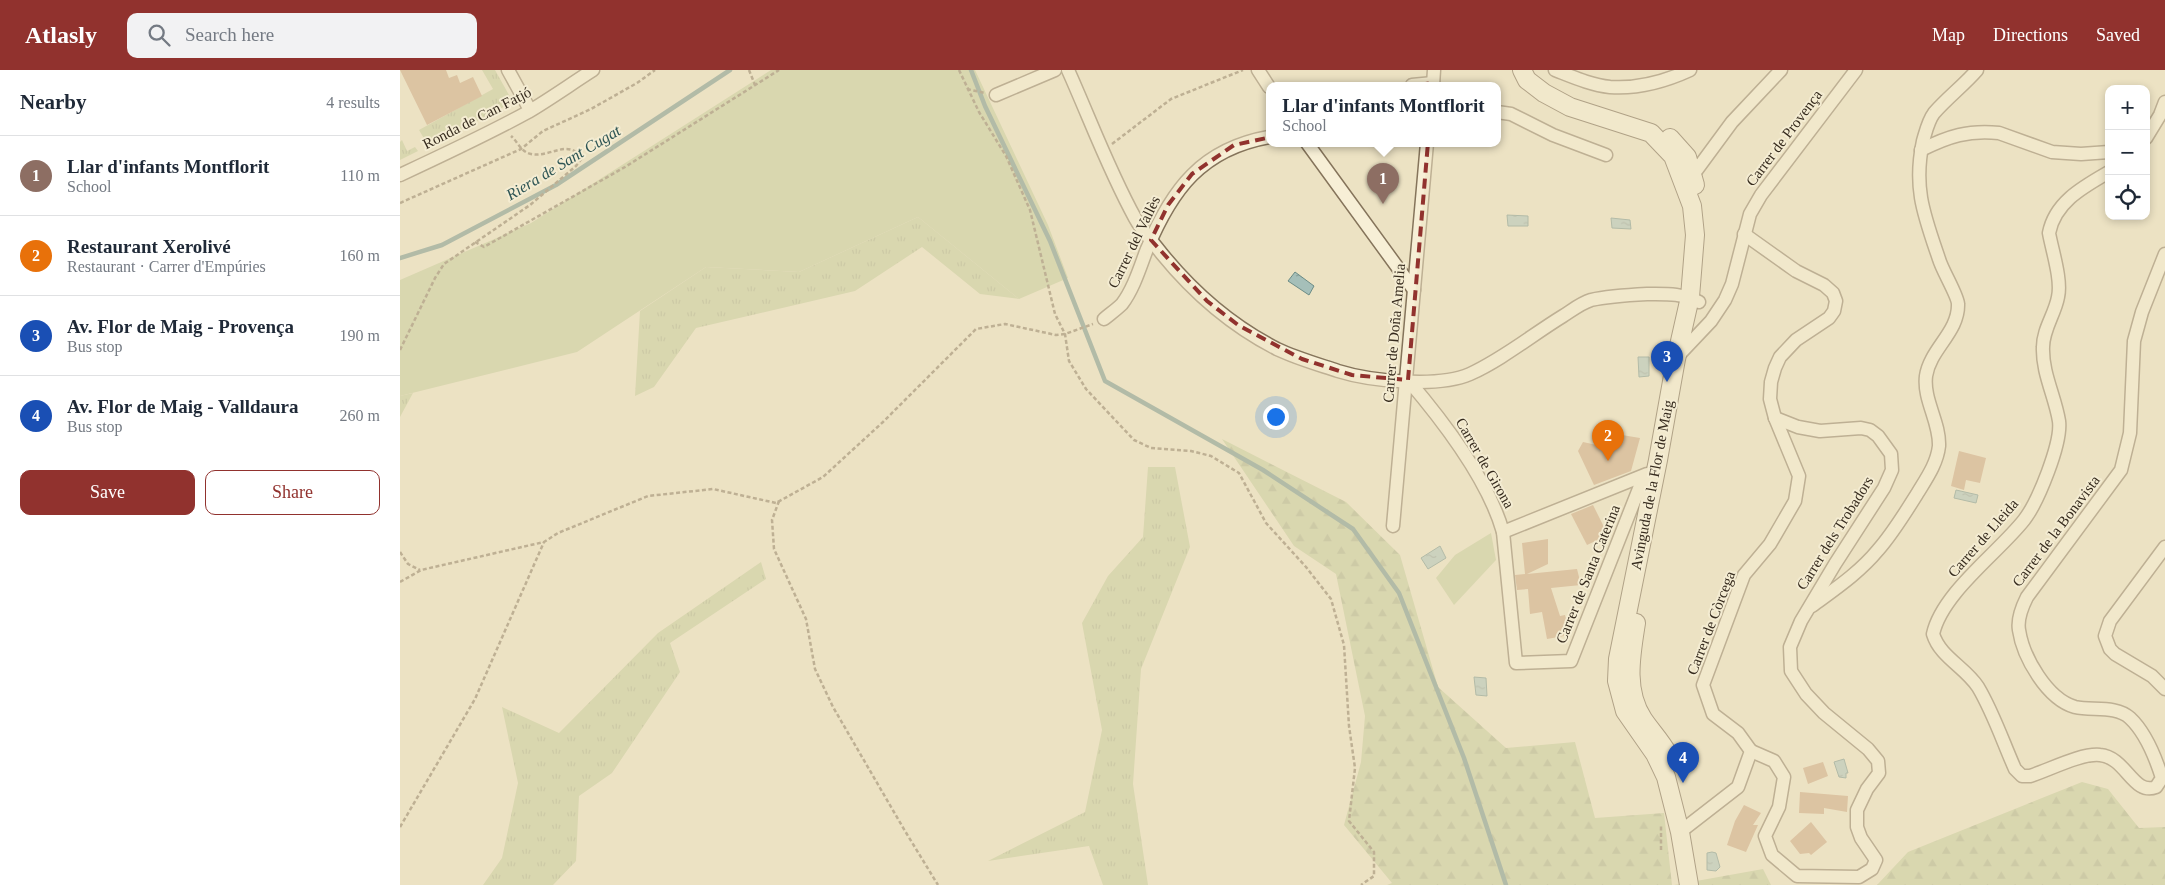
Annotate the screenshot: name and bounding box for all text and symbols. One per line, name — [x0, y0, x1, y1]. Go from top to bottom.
search box — [127, 13, 477, 58]
icon: search — [145, 21, 173, 49]
text: Atlasly — [25, 22, 97, 48]
text: Search here — [185, 24, 274, 45]
text: Map — [1932, 25, 1965, 45]
text: Directions — [1993, 25, 2068, 45]
text: Saved — [2096, 25, 2140, 45]
popup — [1266, 82, 1501, 147]
street label: Ronda de Can Fatjó — [420, 84, 534, 152]
map controls — [2105, 85, 2150, 220]
button: + — [2105, 85, 2150, 130]
street label: Carrer de Provença — [1743, 87, 1825, 189]
text: Nearby — [20, 90, 87, 114]
text: 4 results — [326, 94, 380, 111]
text: Llar d'infants Montflorit — [1282, 95, 1485, 116]
text: School — [1282, 117, 1327, 134]
water label: Riera de Sant Cugat — [502, 121, 624, 205]
button: − — [2105, 130, 2150, 175]
text: Llar d'infants Montflorit — [67, 156, 269, 177]
pin: 1 — [1367, 163, 1399, 204]
text: 1 — [32, 167, 40, 184]
text: 110 m — [340, 167, 380, 184]
button: locate — [2105, 175, 2150, 220]
text: School — [67, 178, 111, 195]
street label: Carrer del Vallès — [1105, 193, 1163, 291]
text: Restaurant Xerolivé — [67, 236, 231, 257]
text: 2 — [32, 247, 40, 264]
text: 160 m — [340, 247, 380, 264]
text: Restaurant · Carrer d'Empúries — [67, 258, 266, 275]
street label: Carrer de Doña Amelia — [1380, 262, 1408, 403]
text: Av. Flor de Maig - Provença — [67, 316, 294, 337]
text: 3 — [32, 327, 40, 344]
text: 190 m — [340, 327, 380, 344]
text: Bus stop — [67, 338, 123, 355]
pin: 3 — [1651, 341, 1683, 382]
text: Av. Flor de Maig - Valldaura — [67, 396, 299, 417]
street label: Avinguda de la Flor de Maig — [1628, 398, 1676, 571]
your location — [1263, 404, 1289, 430]
text: 4 — [32, 407, 40, 424]
text: 260 m — [340, 407, 380, 424]
street label: Carrer de Girona — [1453, 415, 1518, 511]
text: Bus stop — [67, 418, 123, 435]
pin: 2 — [1592, 420, 1624, 461]
button: Save — [20, 470, 195, 515]
button: Share — [205, 470, 380, 515]
street label: Carrer de la Bonavista — [2009, 472, 2103, 590]
street label: Carrer dels Trobadors — [1794, 473, 1877, 593]
street label: Carrer de Lleida — [1945, 495, 2021, 580]
street label: Carrer de Santa Caterina — [1553, 502, 1623, 646]
street label: Carrer de Còrcega — [1684, 568, 1738, 677]
pin: 4 — [1667, 742, 1699, 783]

